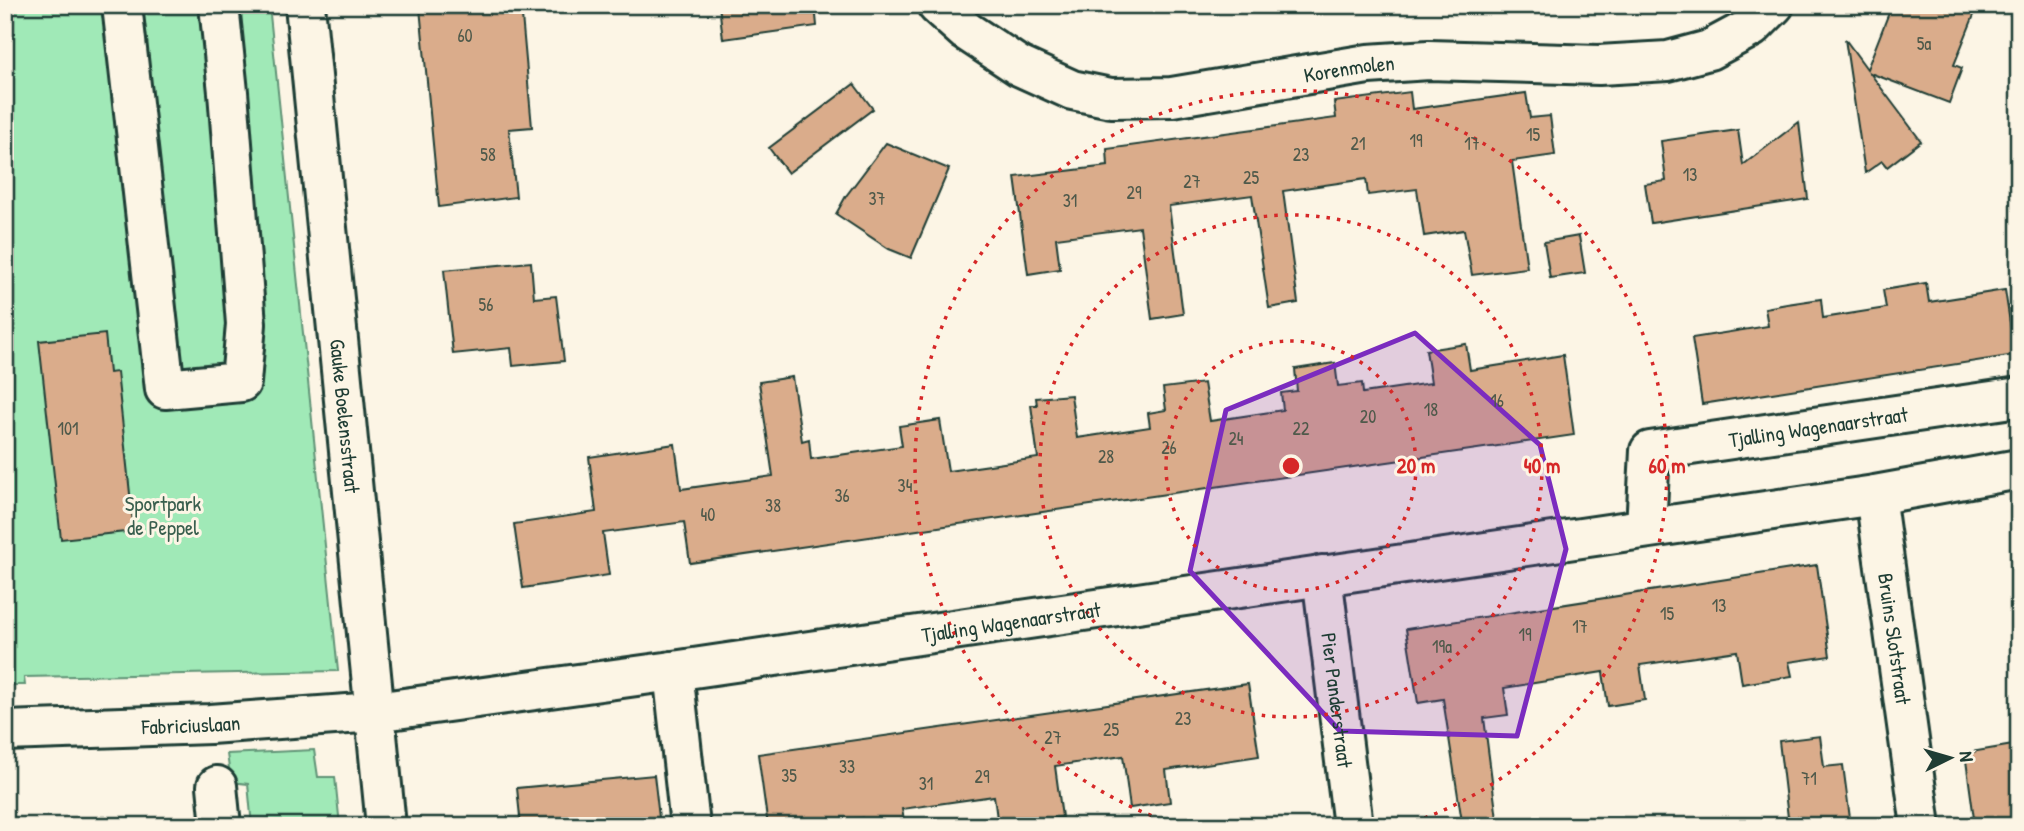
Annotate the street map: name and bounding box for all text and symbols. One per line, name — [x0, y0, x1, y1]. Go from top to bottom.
house number: 60 — [457, 23, 473, 48]
house number: 5a — [1917, 31, 1931, 56]
street label: Korenmolen — [1301, 48, 1395, 89]
house number: 15 — [1526, 122, 1540, 147]
house number: 19 — [1409, 128, 1423, 153]
house number: 21 — [1351, 131, 1365, 156]
house number: 17 — [1464, 131, 1480, 156]
house number: 58 — [480, 142, 496, 167]
house number: 23 — [1293, 142, 1309, 167]
house number: 13 — [1683, 162, 1697, 187]
house number: 25 — [1243, 165, 1259, 190]
house number: 27 — [1183, 169, 1201, 194]
house number: 29 — [1126, 180, 1142, 205]
house number: 37 — [869, 186, 886, 211]
house number: 31 — [1063, 188, 1077, 213]
house number: 56 — [479, 292, 493, 317]
street label: Gauke Boelensstraat — [324, 338, 368, 495]
house number: 16 — [1490, 388, 1504, 413]
house number: 18 — [1424, 397, 1438, 422]
street label: Tjalling Wagenaarstraat — [1727, 399, 1910, 454]
house number: 20 — [1360, 404, 1376, 429]
house number: 101 — [57, 416, 79, 441]
house number: 22 — [1293, 416, 1310, 441]
house number: 24 — [1228, 426, 1244, 451]
house number: 26 — [1161, 435, 1177, 460]
house number: 28 — [1098, 444, 1114, 469]
text: 20 m — [1397, 451, 1435, 480]
text: 40 m — [1524, 451, 1560, 480]
text: 60 m — [1649, 451, 1685, 480]
centre of rings — [1279, 454, 1303, 478]
house number: 34 — [898, 473, 913, 498]
house number: 36 — [834, 483, 850, 508]
park label: Sportpark de Peppel — [125, 489, 201, 542]
house number: 38 — [765, 493, 781, 518]
house number: 40 — [701, 502, 715, 527]
street label: Bruins Slotstraat — [1871, 571, 1919, 707]
house number: 13 — [1712, 593, 1726, 618]
street label: Tjalling Wagenaarstraat — [920, 594, 1103, 649]
house number: 15 — [1660, 601, 1674, 626]
house number: 17 — [1572, 614, 1588, 639]
house number: 19 — [1518, 622, 1532, 647]
street label: Pier Panderstraat — [1315, 631, 1360, 770]
house number: 19a — [1432, 634, 1452, 659]
house number: 23 — [1175, 706, 1191, 731]
street label: Fabriciuslaan — [140, 707, 241, 741]
house number: 25 — [1103, 717, 1119, 742]
north arrow — [1916, 722, 1986, 792]
house number: 27 — [1044, 725, 1062, 750]
text: N — [1954, 750, 1980, 763]
house number: 33 — [839, 754, 855, 779]
house number: 35 — [781, 763, 797, 788]
house number: 29 — [974, 764, 990, 789]
house number: 71 — [1801, 766, 1817, 791]
house number: 31 — [919, 771, 933, 796]

